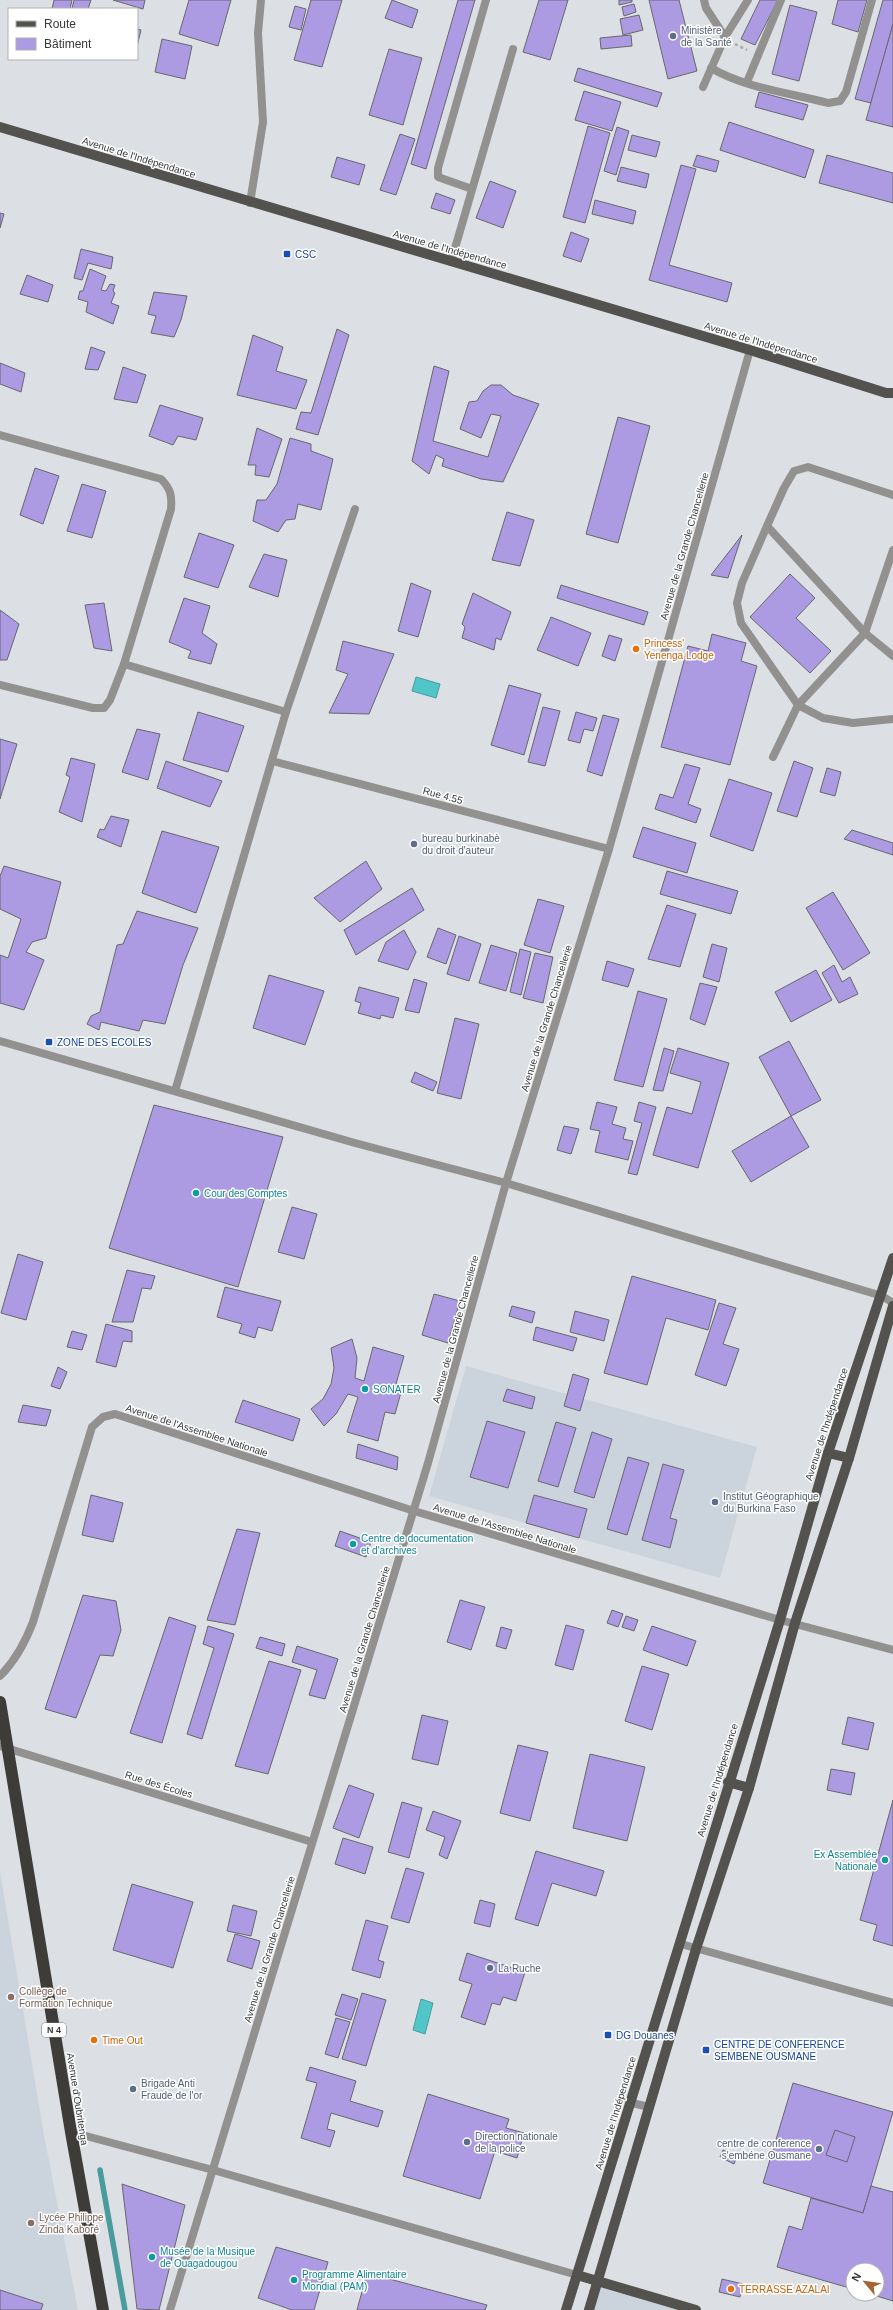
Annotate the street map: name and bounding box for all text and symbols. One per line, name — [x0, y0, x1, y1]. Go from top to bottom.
legend — [8, 8, 138, 60]
text: Route — [44, 17, 76, 31]
place label: Ministère de la Santé — [681, 25, 732, 48]
marker: Ministère de la Santé — [668, 31, 678, 41]
text: Bâtiment — [44, 37, 92, 51]
street label: Avenue de l'Indépendance — [81, 135, 197, 180]
street label: Avenue de l'Indépendance — [392, 228, 508, 271]
marker: CSC — [282, 249, 292, 259]
place label: CSC — [295, 249, 316, 260]
street label: Avenue de l'Indépendance — [703, 320, 819, 365]
street label: Avenue de la Grande Chancellerie — [658, 471, 711, 621]
place label: Princess' Yenenga Lodge — [644, 638, 714, 661]
marker: Princess' Yenenga Lodge — [631, 644, 641, 654]
street label: Rue 4.55 — [422, 785, 464, 806]
place label: bureau burkinabè du droit d'auteur — [422, 833, 500, 856]
marker: bureau burkinabè du droit d'auteur — [409, 839, 419, 849]
street label: Avenue de la Grande Chancellerie — [519, 943, 574, 1093]
marker: ZONE DES ECOLES — [44, 1037, 54, 1047]
place label: ZONE DES ECOLES — [57, 1037, 152, 1048]
marker: Cour des Comptes — [191, 1188, 201, 1198]
place label: Cour des Comptes — [204, 1188, 287, 1199]
street label: Avenue de la Grande Chancellerie — [430, 1254, 481, 1404]
street label: Avenue de l'Indépendance — [803, 1366, 850, 1482]
marker: SONATER — [360, 1384, 370, 1394]
place label: SONATER — [373, 1384, 421, 1395]
street label: Avenue de l'Assemblee Nationale — [124, 1402, 270, 1459]
place label: Institut Géographique du Burkina Faso — [723, 1491, 819, 1514]
marker: Institut Géographique du Burkina Faso — [710, 1497, 720, 1507]
street label: Avenue de l'Assemblee Nationale — [432, 1501, 578, 1556]
place label: Centre de documentation et d'archives — [361, 1533, 473, 1556]
marker: Centre de documentation et d'archives — [348, 1539, 358, 1549]
street label: Avenue de la Grande Chancellerie — [337, 1564, 392, 1714]
street label: Avenue de l'Indépendance — [695, 1722, 740, 1838]
street label: Rue des Écoles — [124, 1768, 194, 1800]
place label: Ex Assemblée Nationale — [814, 1849, 877, 1872]
marker: Ex Assemblée Nationale — [880, 1855, 890, 1865]
street label: Avenue de la Grande Chancellerie — [242, 1874, 297, 2024]
marker: La Ruche — [485, 1963, 495, 1973]
place label: La Ruche — [498, 1963, 541, 1974]
place label: Collège de Formation Technique — [19, 1986, 113, 2009]
marker: Collège de Formation Technique — [6, 1992, 16, 2002]
road number: N 4 — [42, 2023, 66, 2037]
marker: DG Douanes — [603, 2030, 613, 2040]
place label: DG Douanes — [616, 2030, 674, 2041]
marker: Time Out — [89, 2035, 99, 2045]
place label: Time Out — [102, 2035, 143, 2046]
place label: CENTRE DE CONFERENCE SEMBENE OUSMANE — [714, 2039, 845, 2062]
marker: CENTRE DE CONFERENCE SEMBENE OUSMANE — [701, 2045, 711, 2055]
street label: Avenue d'Oubritenga — [65, 2052, 90, 2147]
street label: Avenue de l'Indépendance — [593, 2055, 638, 2171]
place label: Brigade Anti Fraude de l'or — [141, 2078, 203, 2101]
marker: Brigade Anti Fraude de l'or — [128, 2084, 138, 2094]
place label: Direction nationale de la police — [475, 2131, 558, 2154]
marker: Direction nationale de la police — [462, 2137, 472, 2147]
place label: centre de conference s'embéne Ousmane — [717, 2138, 811, 2161]
marker: centre de conference s'embéne Ousmane — [814, 2144, 824, 2154]
place label: Lycée Philippe Zinda Kaboré — [39, 2212, 104, 2235]
marker: Lycée Philippe Zinda Kaboré — [26, 2218, 36, 2228]
place label: Musée de la Musique de Ouagadougou — [160, 2246, 255, 2269]
marker: Musée de la Musique de Ouagadougou — [147, 2252, 157, 2262]
north arrow — [845, 2262, 885, 2302]
place label: Programme Alimentaire Mondial (PAM) — [302, 2269, 407, 2292]
text: N — [849, 2271, 863, 2284]
marker: Programme Alimentaire Mondial (PAM) — [289, 2275, 299, 2285]
marker: TERRASSE AZALAI — [726, 2284, 736, 2294]
place label: TERRASSE AZALAI — [739, 2284, 830, 2295]

